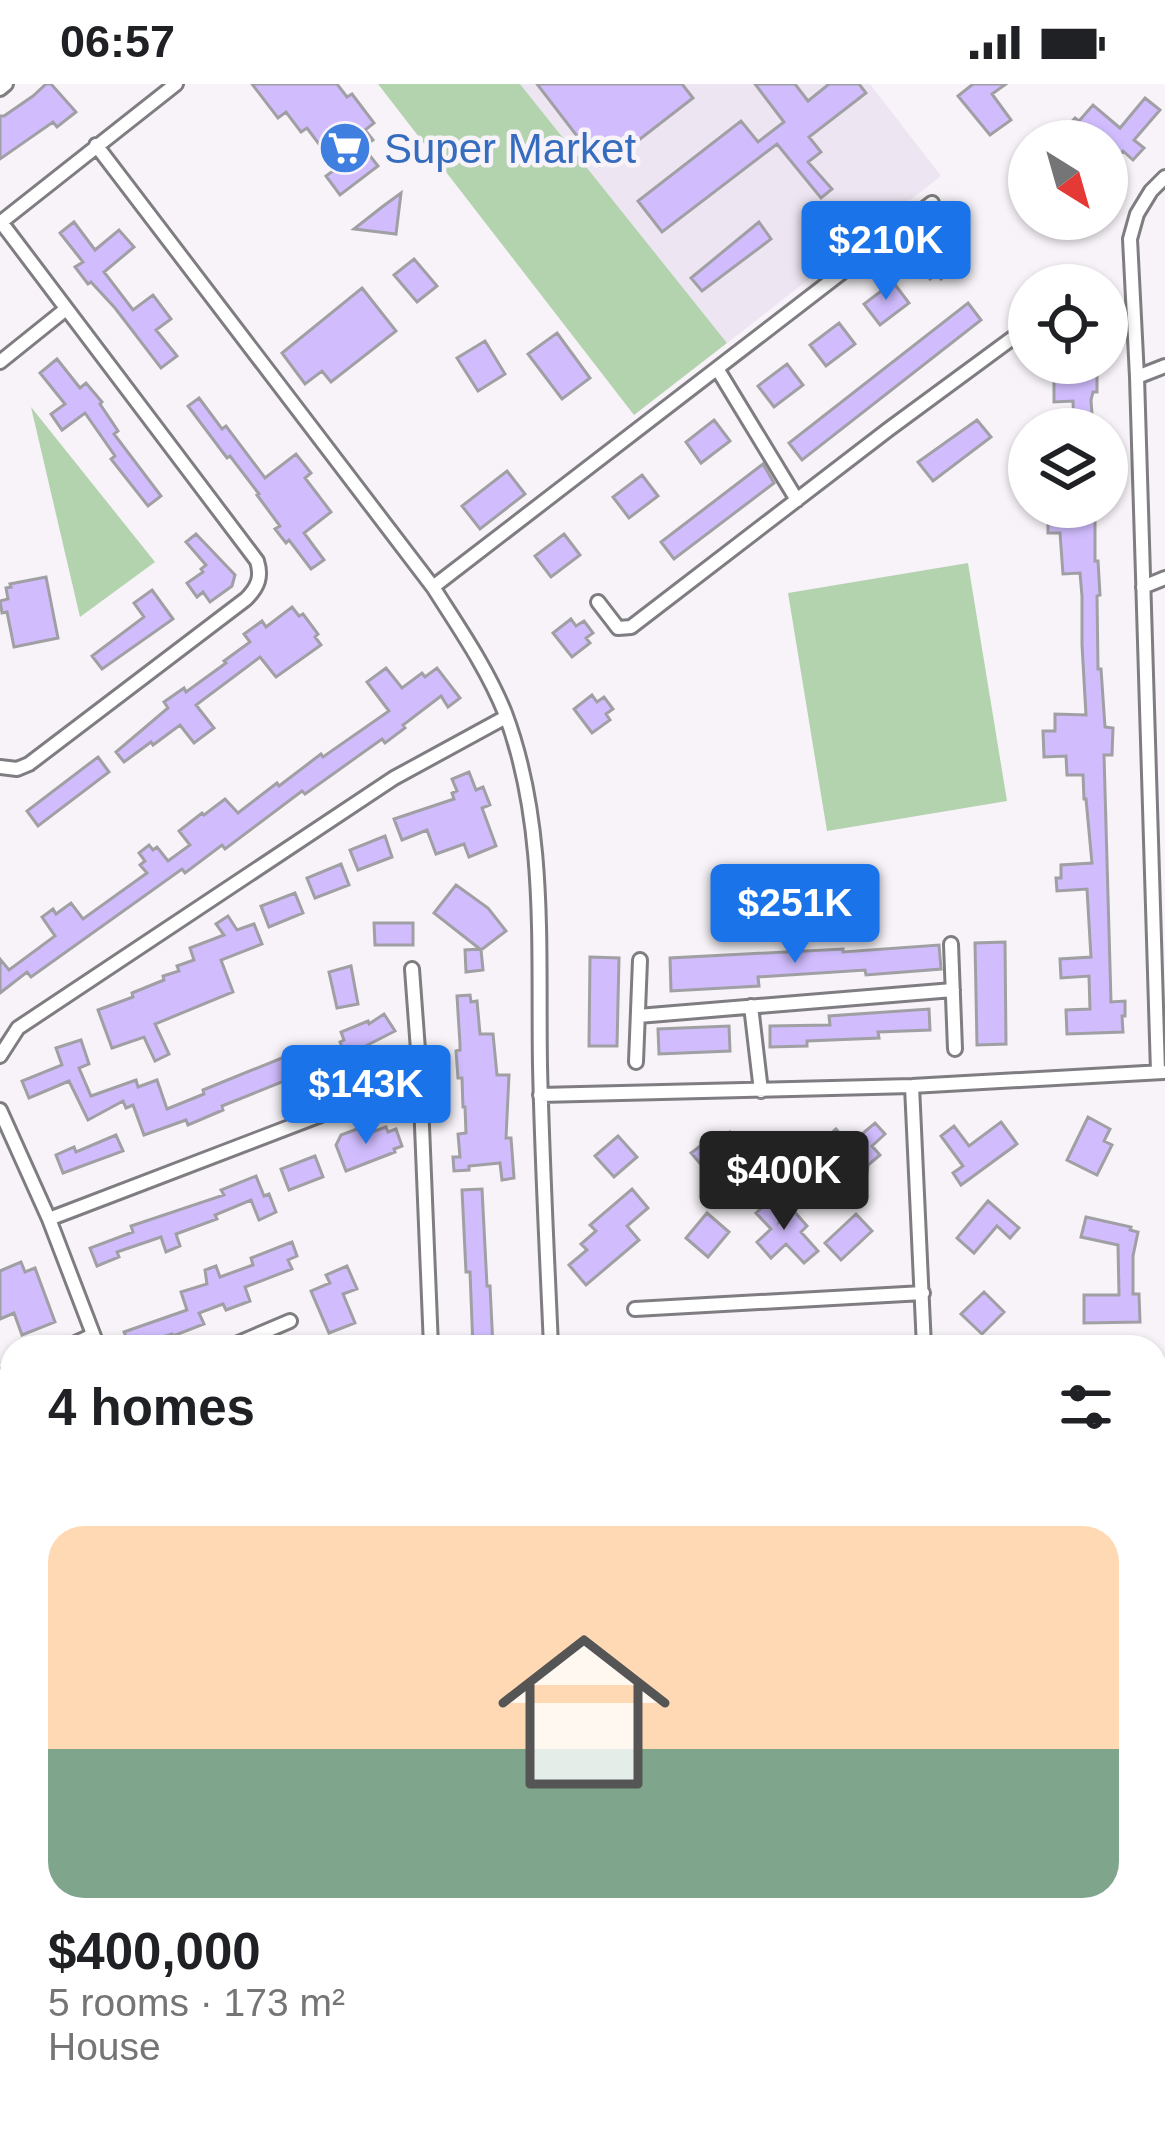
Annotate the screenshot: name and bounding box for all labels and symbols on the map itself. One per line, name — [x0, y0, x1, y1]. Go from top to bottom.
supermarket icon: Super Market — [317, 120, 373, 176]
north arrow — [1008, 120, 1128, 240]
place label: Super Market — [384, 125, 636, 172]
pin: $210K — [802, 201, 970, 303]
pin: $251K — [711, 864, 879, 966]
pin: $143K — [282, 1045, 450, 1147]
pin: $400K — [700, 1131, 868, 1233]

